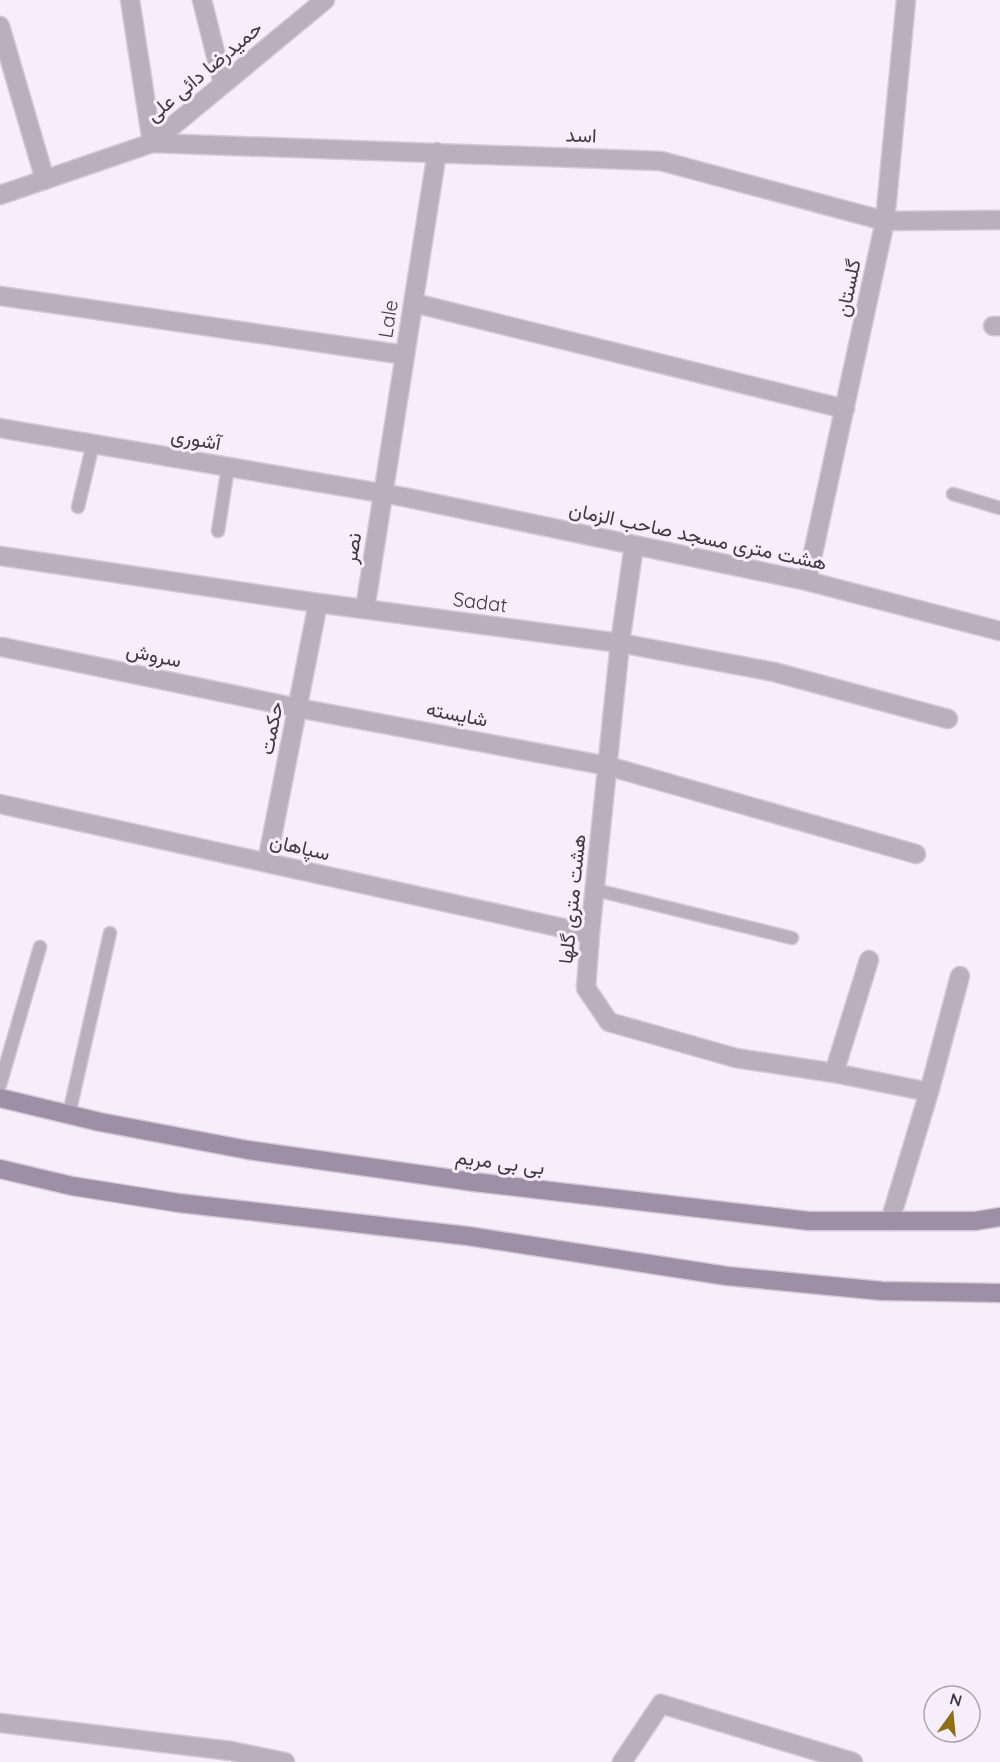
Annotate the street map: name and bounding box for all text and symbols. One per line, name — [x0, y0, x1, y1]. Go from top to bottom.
street label: حمیدرضا دائی علی — [140, 15, 268, 127]
street label: اسد — [565, 121, 597, 148]
street label: گلستان — [829, 257, 866, 319]
street label: Lale — [372, 298, 403, 340]
street label: آشوری — [169, 422, 224, 456]
street label: هشت متری مسجد صاحب الزمان — [567, 496, 829, 576]
street label: نصر — [337, 531, 367, 566]
street label: Sadat — [452, 586, 509, 617]
street label: سروش — [124, 636, 184, 674]
street label: شایسته — [424, 695, 490, 732]
street label: حکمت — [253, 699, 288, 757]
street label: سپاهان — [267, 827, 333, 867]
street label: هشت متری گلها — [552, 833, 592, 965]
street label: بی بی مریم — [454, 1144, 546, 1180]
north arrow — [922, 1684, 982, 1744]
text: N — [948, 1688, 964, 1711]

